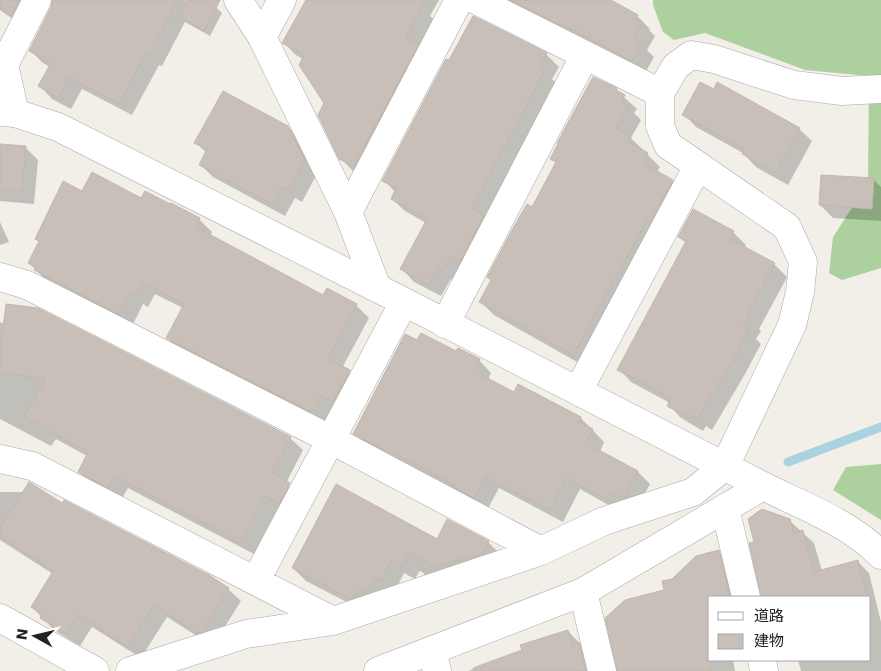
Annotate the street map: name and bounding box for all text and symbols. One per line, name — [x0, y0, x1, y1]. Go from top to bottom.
legend — [708, 596, 871, 661]
text: 道路 — [754, 607, 784, 625]
north arrow — [10, 611, 60, 661]
text: N — [13, 627, 31, 641]
text: 建物 — [754, 632, 784, 650]

